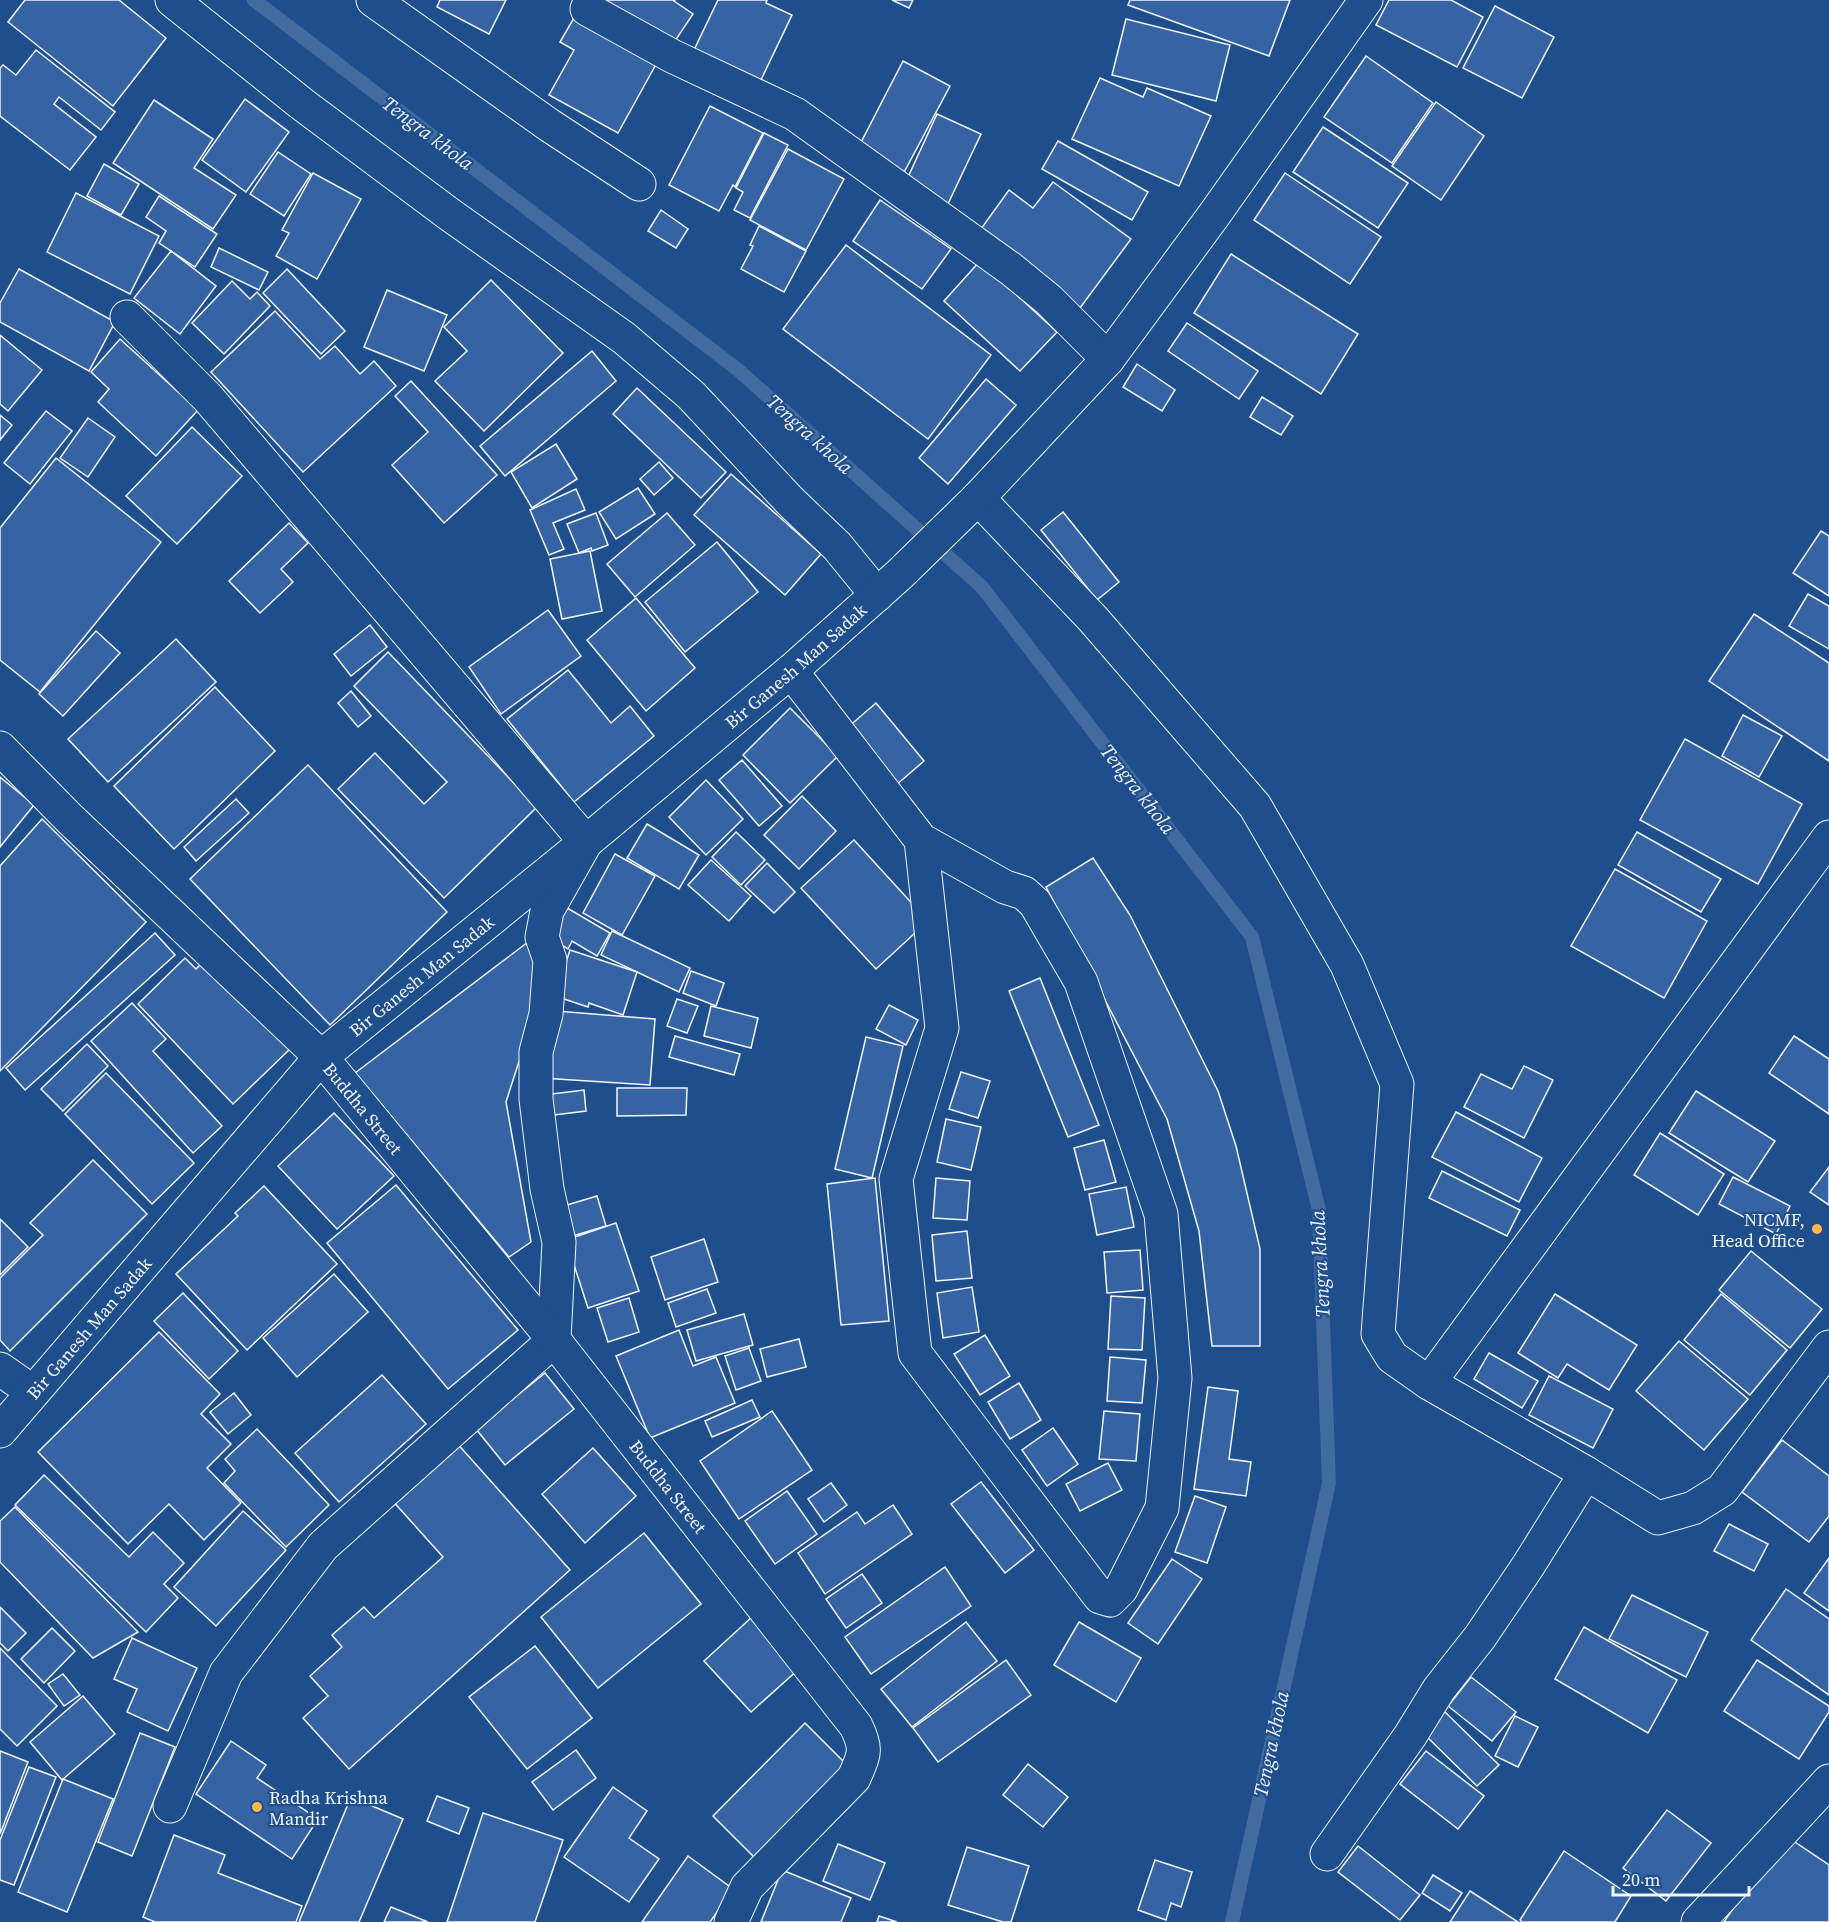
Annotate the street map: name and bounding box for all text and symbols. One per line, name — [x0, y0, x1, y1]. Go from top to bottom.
water label: Tengra khola — [377, 89, 480, 177]
water label: Tengra khola — [761, 388, 860, 481]
street label: Bir Ganesh Man Sadak — [719, 597, 872, 734]
water label: Tengra khola — [1094, 738, 1183, 840]
street label: Bir Ganesh Man Sadak — [343, 909, 499, 1042]
street label: Buddha Street — [318, 1057, 409, 1160]
place label: NICMF, Head Office — [1712, 1207, 1805, 1253]
water label: Tengra khola — [1303, 1209, 1337, 1318]
marker: NICMF, Head Office — [1810, 1222, 1824, 1236]
street label: Bir Ganesh Man Sadak — [20, 1251, 157, 1404]
street label: Buddha Street — [624, 1434, 713, 1538]
water label: Tengra khola — [1246, 1688, 1296, 1800]
place label: Radha Krishna Mandir — [269, 1785, 389, 1831]
marker: Radha Krishna Mandir — [250, 1800, 264, 1814]
scale bar — [1613, 1859, 1750, 1897]
text: 20 m — [1622, 1867, 1660, 1892]

